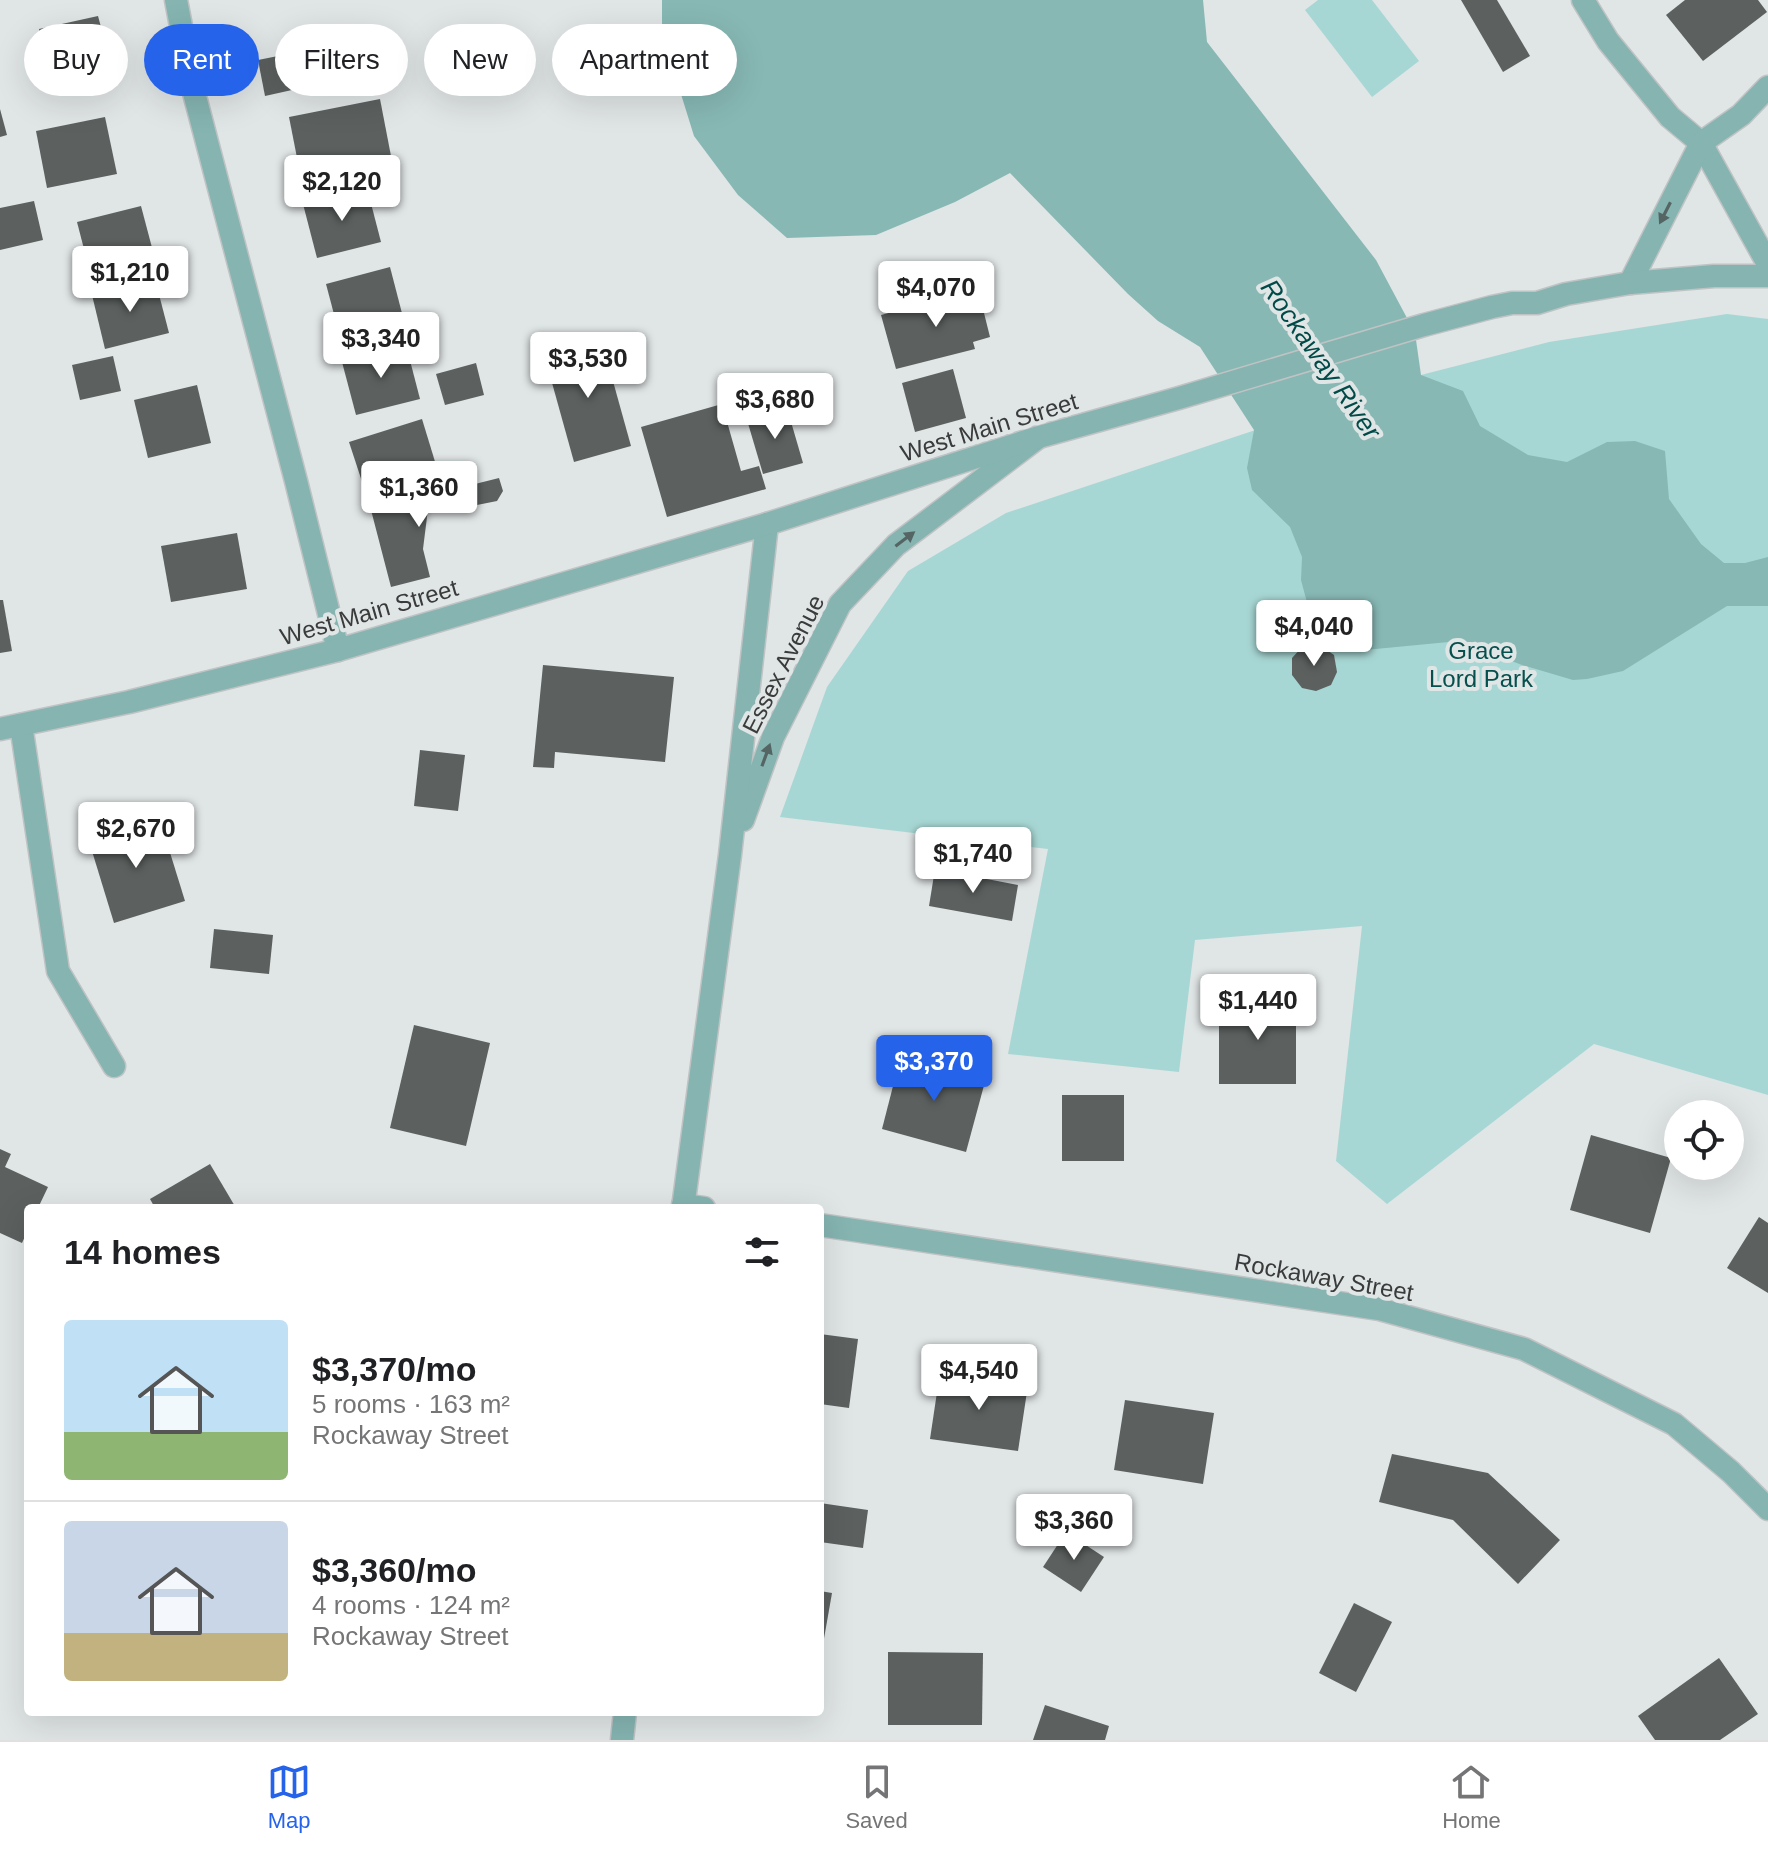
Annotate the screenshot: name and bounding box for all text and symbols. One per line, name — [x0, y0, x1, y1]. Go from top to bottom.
chip: Buy — [24, 24, 128, 96]
chip: Rent — [144, 24, 259, 96]
chip: Filters — [275, 24, 408, 96]
chip: New — [424, 24, 536, 96]
chip: Apartment — [552, 24, 737, 96]
pin: $2,120 — [277, 155, 407, 223]
text: $2,120 — [302, 166, 382, 196]
one-way arrow — [1659, 201, 1672, 224]
pin: $1,210 — [65, 246, 195, 314]
text: $1,210 — [90, 257, 170, 287]
pin: $4,070 — [871, 261, 1001, 329]
text: $4,070 — [896, 272, 976, 302]
water label: Rockaway River — [1255, 273, 1388, 446]
pin: $3,340 — [316, 312, 446, 380]
text: $3,340 — [341, 323, 421, 353]
pin: $3,530 — [523, 332, 653, 400]
text: $3,530 — [548, 343, 628, 373]
pin: $3,680 — [710, 373, 840, 441]
text: $3,680 — [735, 384, 815, 414]
street label: West Main Street — [897, 387, 1081, 467]
pin: $1,360 — [354, 461, 484, 529]
text: $1,360 — [379, 472, 459, 502]
one-way arrow — [894, 531, 915, 547]
street label: West Main Street — [277, 574, 461, 650]
street label: Essex Avenue — [737, 590, 829, 738]
pin: $4,040 — [1249, 600, 1379, 668]
text: $4,040 — [1274, 611, 1354, 641]
park label: Grace Lord Park — [1429, 637, 1534, 692]
one-way arrow — [760, 743, 773, 767]
pin: $2,670 — [71, 802, 201, 870]
text: $2,670 — [96, 813, 176, 843]
pin: $1,740 — [908, 827, 1038, 895]
text: $1,740 — [933, 838, 1013, 868]
pin: $1,440 — [1193, 974, 1323, 1042]
text: $1,440 — [1218, 985, 1298, 1015]
pin: $3,370 — [869, 1035, 999, 1103]
text: $3,370 — [894, 1046, 974, 1076]
map controls — [1664, 1100, 1744, 1180]
button: locate — [1664, 1100, 1744, 1180]
icon: filters — [740, 1230, 784, 1274]
text: 14 homes — [64, 1233, 221, 1271]
street label: Rockaway Street — [1232, 1248, 1416, 1306]
pin: $4,540 — [914, 1344, 1044, 1412]
text: $3,370/mo — [312, 1350, 476, 1388]
icon: home — [128, 1352, 224, 1448]
text: $4,540 — [939, 1355, 1019, 1385]
text: 5 rooms · 163 m² — [312, 1389, 510, 1419]
text: Rockaway Street — [312, 1420, 509, 1450]
pin: $3,360 — [1009, 1494, 1139, 1562]
text: $3,360 — [1034, 1505, 1114, 1535]
text: $3,360/mo — [312, 1551, 476, 1589]
icon: home — [128, 1553, 224, 1649]
text: 4 rooms · 124 m² — [312, 1590, 510, 1620]
text: Rockaway Street — [312, 1621, 509, 1651]
tab: Map — [267, 1760, 311, 1834]
tab: Saved — [845, 1760, 908, 1834]
tab: Home — [1442, 1760, 1501, 1834]

